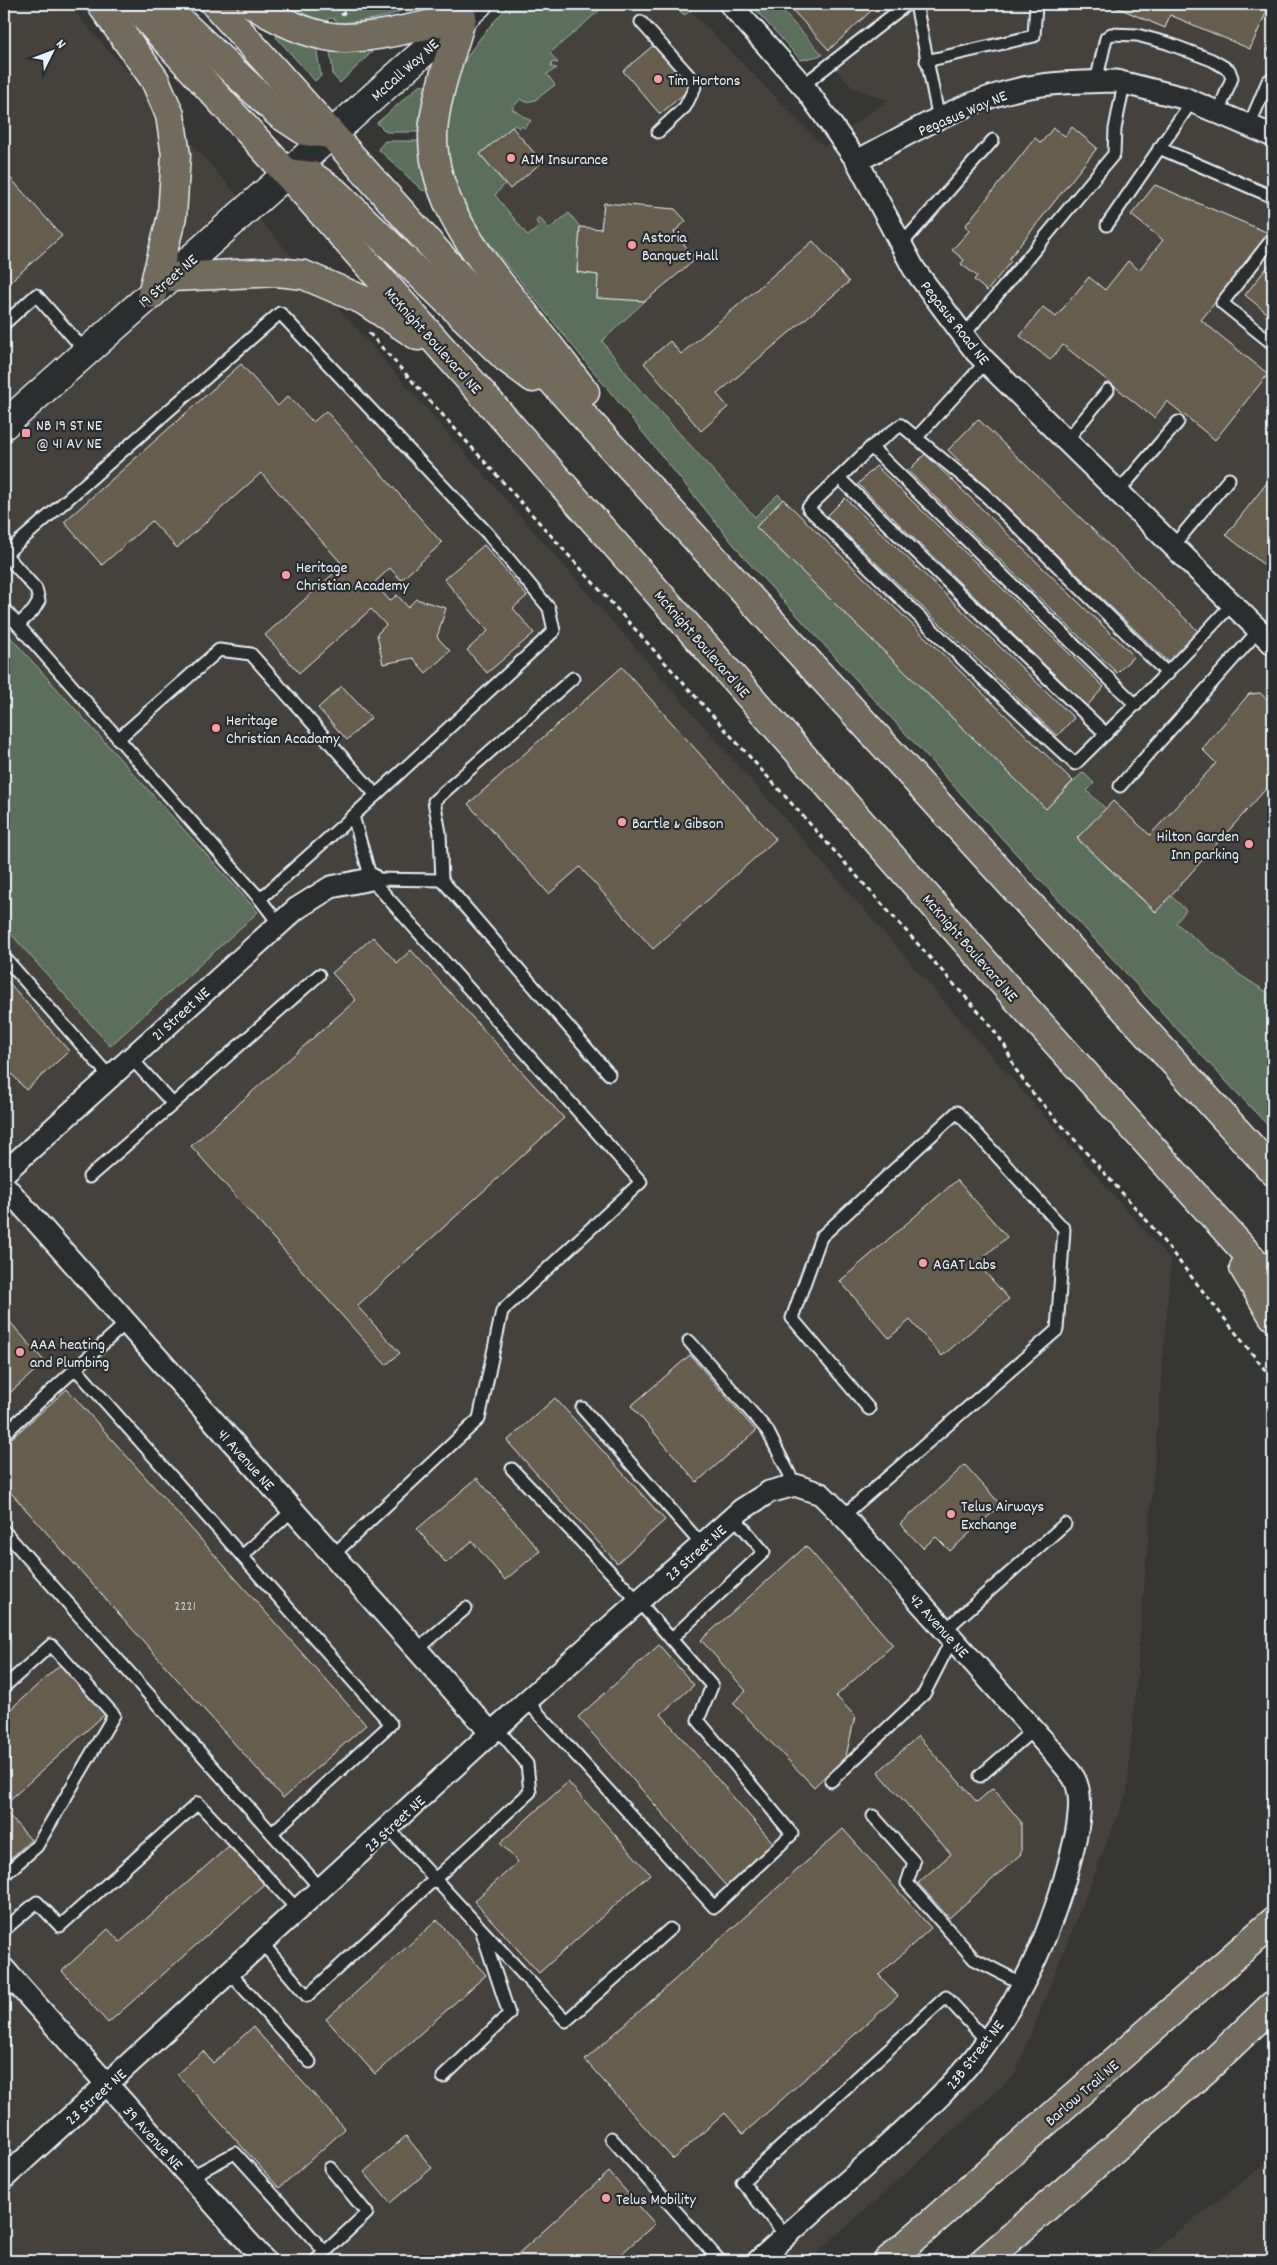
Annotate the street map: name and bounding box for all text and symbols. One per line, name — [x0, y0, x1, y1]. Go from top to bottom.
north arrow — [28, 28, 78, 78]
street label: McCall Way NE — [367, 34, 445, 108]
text: N — [50, 35, 70, 54]
place label: Tim Hortons — [668, 70, 741, 93]
marker: Tim Hortons — [652, 73, 664, 85]
street label: Pegasus Way NE — [915, 85, 1012, 143]
place label: AIM Insurance — [521, 149, 608, 172]
marker: AIM Insurance — [505, 152, 517, 164]
place label: Astoria Banquet Hall — [642, 227, 719, 268]
marker: Astoria Banquet Hall — [626, 239, 638, 251]
street label: 19 Street NE — [134, 249, 204, 314]
street label: Pegasus Road NE — [914, 276, 995, 371]
street label: McKnight Boulevard NE — [378, 283, 487, 401]
place label: NB 19 ST NE @ 41 AV NE — [36, 415, 103, 456]
marker: NB 19 ST NE @ 41 AV NE — [20, 427, 32, 439]
place label: Heritage Christian Academy — [296, 557, 409, 598]
marker: Heritage Christian Academy — [280, 569, 292, 581]
street label: McKnight Boulevard NE — [648, 586, 755, 704]
place label: Heritage Christian Acadamy — [226, 710, 340, 751]
marker: Heritage Christian Acadamy — [210, 722, 222, 734]
place label: Bartle & Gibson — [632, 813, 723, 836]
marker: Bartle & Gibson — [616, 816, 628, 828]
place label: Hilton Garden Inn parking — [1157, 826, 1239, 867]
marker: Hilton Garden Inn parking — [1243, 838, 1255, 850]
street label: McKnight Boulevard NE — [916, 890, 1023, 1008]
street label: 21 Street NE — [147, 982, 217, 1047]
place label: AGAT Labs — [933, 1254, 997, 1277]
marker: AGAT Labs — [917, 1257, 929, 1269]
place label: AAA heating and Plumbing — [30, 1334, 109, 1375]
marker: AAA heating and Plumbing — [14, 1346, 26, 1358]
street label: 41 Avenue NE — [211, 1425, 280, 1497]
place label: Telus Airways Exchange — [961, 1496, 1044, 1537]
marker: Telus Airways Exchange — [945, 1508, 957, 1520]
street label: 23 Street NE — [661, 1520, 733, 1588]
street label: 42 Avenue NE — [903, 1589, 974, 1665]
house number: 2221 — [174, 1597, 196, 1617]
street label: 23 Street NE — [360, 1790, 432, 1859]
street label: 23B Street NE — [941, 2015, 1011, 2095]
street label: Barlow Trail NE — [1041, 2055, 1125, 2133]
street label: 23 Street NE — [61, 2064, 133, 2132]
street label: 39 Avenue NE — [117, 2101, 188, 2177]
place label: Telus Mobility — [616, 2189, 697, 2212]
marker: Telus Mobility — [600, 2192, 612, 2204]

